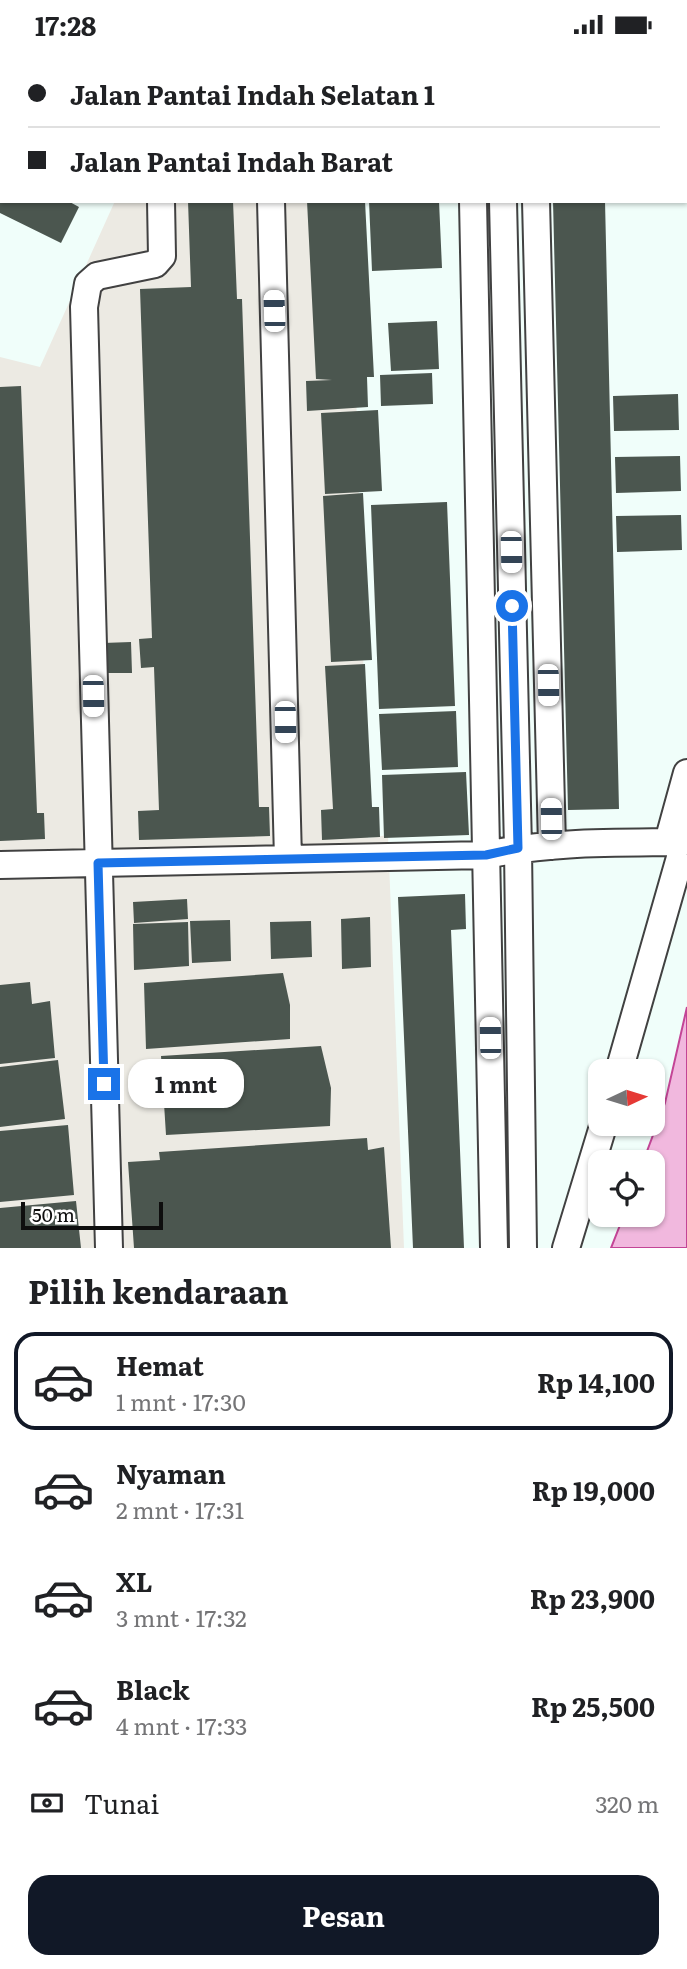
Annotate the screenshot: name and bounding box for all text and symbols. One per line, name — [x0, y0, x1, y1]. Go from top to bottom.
text: 17:28 — [35, 5, 96, 44]
text: Jalan Pantai Indah Selatan 1 — [70, 74, 435, 113]
text: Jalan Pantai Indah Barat — [70, 141, 393, 180]
car — [263, 290, 286, 332]
car — [501, 531, 522, 573]
route start — [496, 590, 528, 622]
car — [538, 664, 559, 706]
car — [83, 675, 104, 717]
car — [275, 701, 296, 743]
car — [541, 798, 562, 840]
car — [480, 1017, 501, 1059]
callout: 1 mnt — [128, 1059, 244, 1109]
north arrow — [588, 1059, 665, 1136]
map controls — [588, 1059, 665, 1227]
text: 1 mnt — [155, 1066, 217, 1100]
route end — [88, 1068, 120, 1100]
button: locate — [588, 1150, 665, 1227]
scale bar — [21, 1199, 163, 1231]
text: 50 m — [32, 1200, 75, 1228]
text: Pilih kendaraan — [28, 1266, 288, 1314]
text: Hemat — [116, 1345, 204, 1384]
icon: car — [32, 1350, 95, 1413]
text: Rp 14,100 — [537, 1362, 655, 1401]
text: 1 mnt · 17:30 — [116, 1384, 246, 1418]
text: Nyaman — [116, 1453, 226, 1492]
icon: car — [32, 1458, 95, 1521]
text: Rp 19,000 — [532, 1470, 655, 1509]
text: 2 mnt · 17:31 — [116, 1492, 244, 1526]
text: XL — [116, 1561, 153, 1600]
icon: car — [32, 1566, 95, 1629]
text: Rp 23,900 — [530, 1578, 655, 1617]
text: 3 mnt · 17:32 — [116, 1600, 247, 1634]
text: Black — [116, 1669, 190, 1708]
icon: car — [32, 1674, 95, 1737]
text: Rp 25,500 — [531, 1686, 655, 1725]
text: 4 mnt · 17:33 — [116, 1708, 248, 1742]
text: Tunai — [84, 1783, 159, 1822]
icon: cash — [28, 1784, 66, 1822]
text: 320 m — [595, 1786, 659, 1820]
button: Pesan — [28, 1875, 659, 1955]

